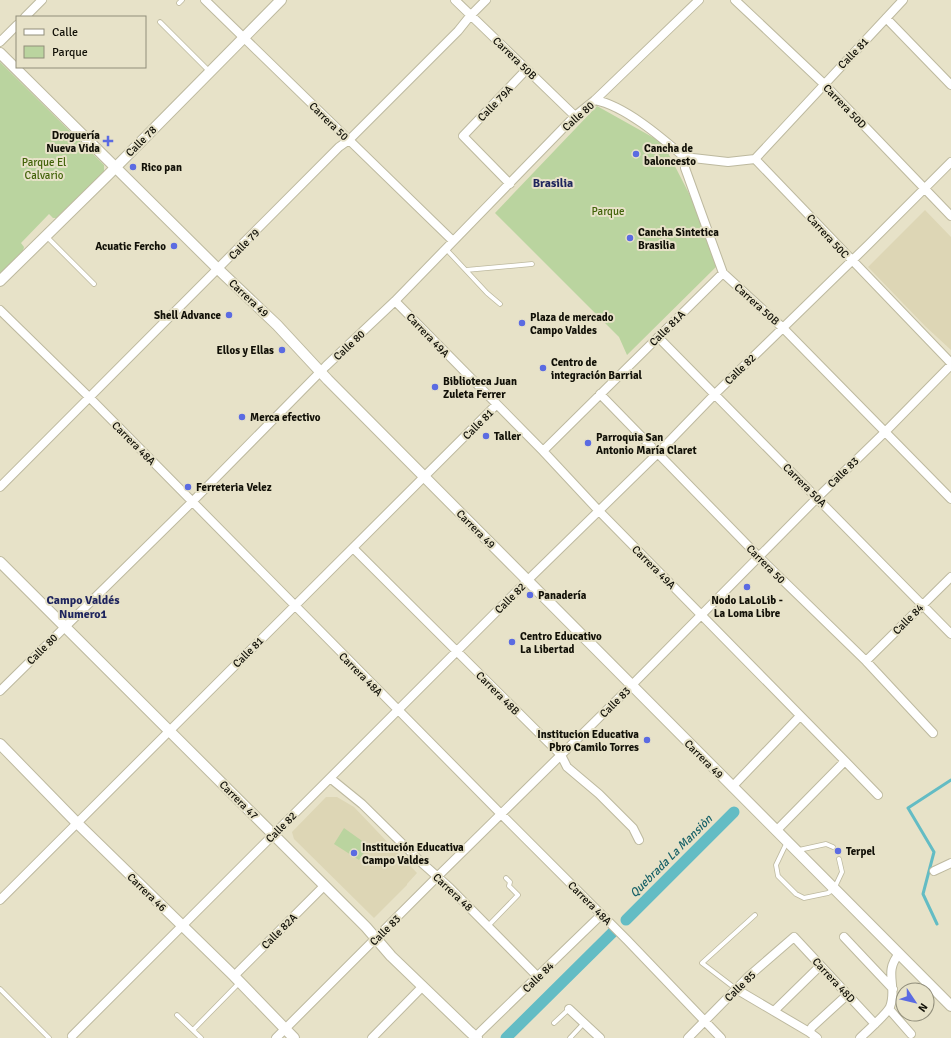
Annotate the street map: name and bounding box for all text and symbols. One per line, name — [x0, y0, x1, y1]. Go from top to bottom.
legend — [16, 16, 146, 68]
text: Calle — [52, 25, 78, 40]
street label: Carrera 50B — [490, 34, 540, 83]
street label: Calle 81 — [835, 35, 871, 72]
text: Parque — [52, 45, 88, 60]
street label: Calle 79A — [475, 82, 516, 124]
street label: Carrera 50D — [820, 82, 869, 131]
street label: Calle 80 — [560, 99, 597, 134]
street label: Carrera 50 — [306, 100, 351, 143]
street label: Calle 78 — [123, 123, 159, 159]
place label: Droguería Nueva Vida — [46, 129, 100, 155]
marker: Droguería Nueva Vida — [103, 136, 113, 146]
place label: Cancha de baloncesto — [644, 142, 696, 168]
marker: Cancha de baloncesto — [631, 149, 641, 159]
park label: Parque El Calvario — [22, 156, 66, 182]
place label: Rico pan — [141, 161, 182, 174]
marker: Rico pan — [128, 162, 138, 172]
district label: Brasilia — [533, 176, 573, 191]
park label: Parque — [592, 205, 624, 218]
street label: Carrera 50C — [804, 211, 852, 262]
street label: Calle 79 — [226, 226, 262, 262]
place label: Cancha Sintetica Brasilia — [638, 226, 719, 252]
marker: Cancha Sintetica Brasilia — [625, 233, 635, 243]
place label: Acuatic Fercho — [95, 240, 166, 253]
marker: Acuatic Fercho — [169, 241, 179, 251]
street label: Carrera 49 — [226, 277, 271, 320]
street label: Carrera 50B — [731, 281, 782, 328]
street label: Calle 81A — [647, 308, 688, 349]
place label: Shell Advance — [154, 309, 222, 322]
marker: Shell Advance — [224, 310, 234, 320]
street label: Carrera 49A — [403, 311, 452, 360]
place label: Plaza de mercado Campo Valdes — [530, 311, 614, 337]
marker: Plaza de mercado Campo Valdes — [517, 318, 527, 328]
street label: Calle 80 — [331, 328, 368, 363]
place label: Ellos y Ellas — [216, 344, 274, 357]
marker: Ellos y Ellas — [277, 345, 287, 355]
street label: Calle 82 — [722, 351, 759, 387]
place label: Centro de integración Barrial — [551, 356, 643, 382]
marker: Centro de integración Barrial — [538, 363, 548, 373]
place label: Biblioteca Juan Zuleta Ferrer — [443, 375, 517, 401]
marker: Biblioteca Juan Zuleta Ferrer — [430, 382, 440, 392]
street label: Calle 81 — [460, 406, 496, 442]
place label: Merca efectivo — [250, 411, 321, 424]
marker: Merca efectivo — [237, 412, 247, 422]
street label: Carrera 48A — [109, 419, 158, 468]
place label: Taller — [494, 430, 522, 443]
marker: Taller — [481, 431, 491, 441]
place label: Parroquia San Antonio María Claret — [596, 431, 697, 457]
marker: Parroquia San Antonio María Claret — [583, 438, 593, 448]
street label: Calle 83 — [825, 454, 862, 490]
street label: Carrera 50A — [780, 461, 829, 510]
place label: Ferreteria Velez — [196, 481, 272, 494]
marker: Ferreteria Velez — [183, 482, 193, 492]
street label: Carrera 49 — [454, 507, 498, 551]
street label: Carrera 50 — [744, 542, 788, 586]
street label: Carrera 49A — [629, 543, 678, 592]
street label: Calle 82 — [492, 580, 528, 616]
marker: Nodo LaLoLib - La Loma Libre — [742, 582, 752, 592]
place label: Panadería — [538, 589, 587, 602]
marker: Panadería — [525, 590, 535, 600]
district label: Campo Valdés Numero1 — [47, 593, 120, 622]
place label: Nodo LaLoLib - La Loma Libre — [711, 594, 783, 620]
street label: Calle 84 — [890, 601, 926, 637]
place label: Centro Educativo La Libertad — [520, 630, 602, 656]
street label: Calle 80 — [24, 631, 60, 667]
street label: Calle 81 — [230, 634, 266, 670]
marker: Centro Educativo La Libertad — [507, 637, 517, 647]
street label: Carrera 48A — [336, 650, 385, 699]
street label: Carrera 48B — [473, 669, 522, 718]
street label: Calle 83 — [597, 684, 633, 720]
place label: Institucion Educativa Pbro Camilo Torres — [537, 728, 639, 754]
marker: Institucion Educativa Pbro Camilo Torres — [642, 735, 652, 745]
street label: Carrera 49 — [682, 737, 726, 781]
street label: Carrera 47 — [217, 778, 261, 822]
street label: Calle 82 — [263, 809, 299, 845]
water label: Quebrada La Mansiòn — [627, 812, 716, 901]
place label: Institución Educativa Campo Valdes — [362, 841, 464, 867]
place label: Terpel — [846, 845, 876, 858]
marker: Terpel — [833, 846, 843, 856]
marker: Institución Educativa Campo Valdes — [349, 848, 359, 858]
street label: Carrera 46 — [124, 871, 169, 914]
street label: Carrera 48 — [430, 871, 475, 914]
street label: Carrera 48A — [565, 879, 614, 928]
street label: Calle 82A — [259, 911, 300, 952]
street label: Calle 83 — [367, 912, 403, 948]
street label: Carrera 48D — [810, 955, 858, 1005]
street label: Calle 84 — [520, 959, 557, 995]
street label: Calle 85 — [722, 968, 759, 1004]
north arrow — [895, 982, 935, 1022]
text: N — [915, 1001, 930, 1014]

